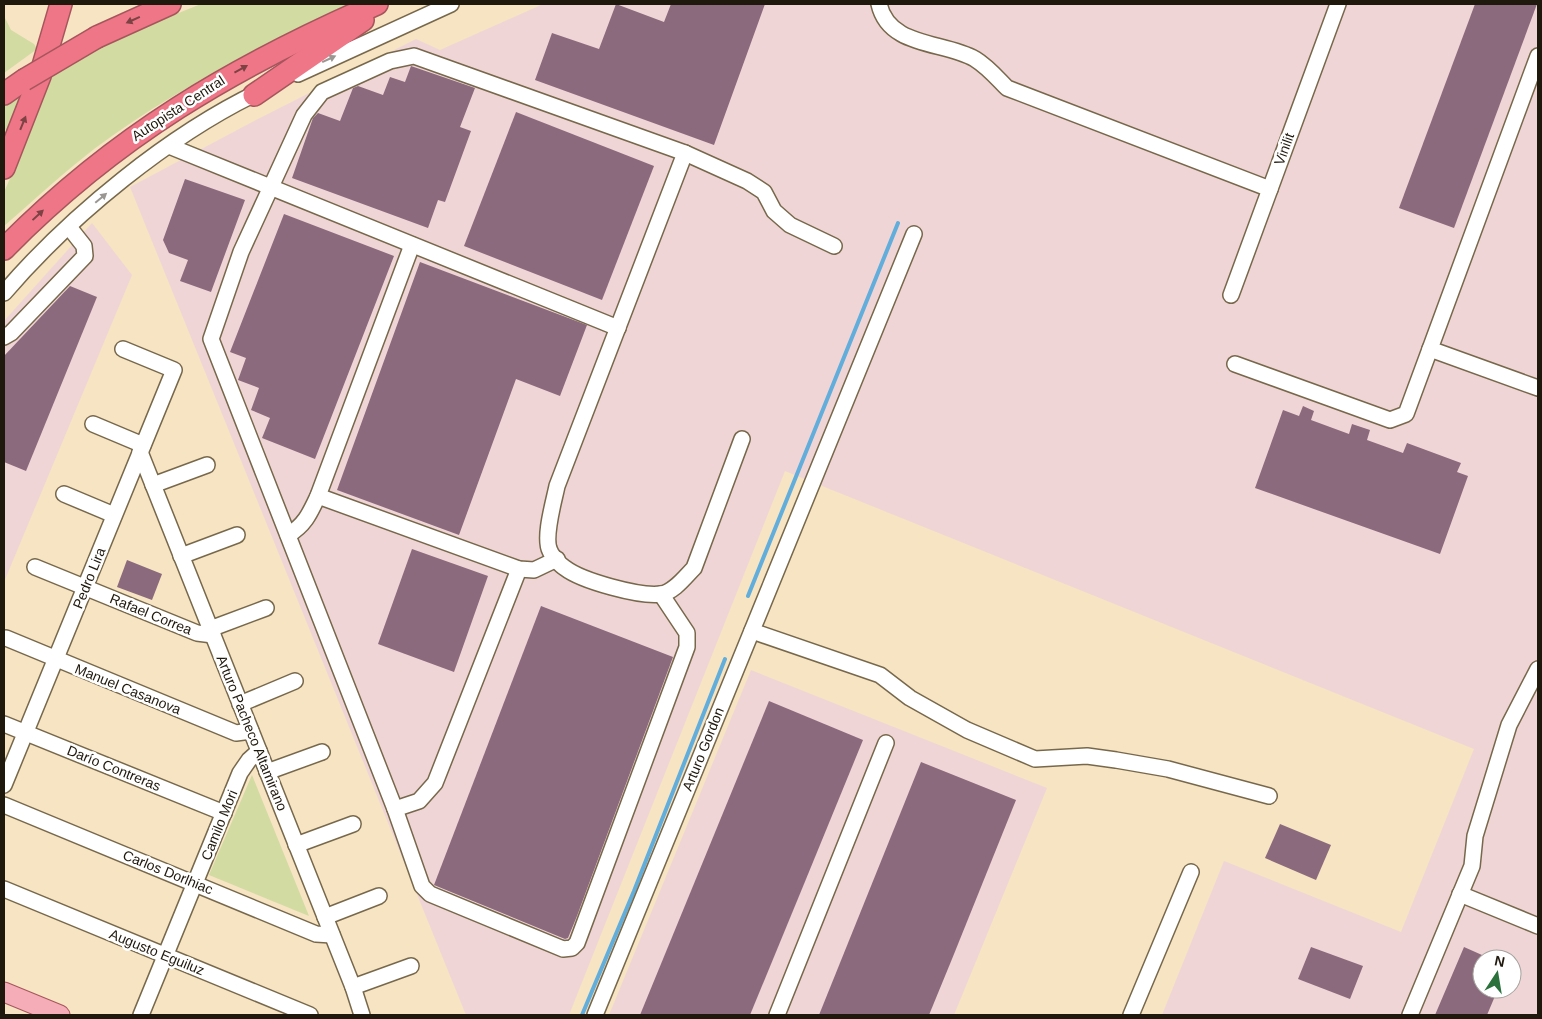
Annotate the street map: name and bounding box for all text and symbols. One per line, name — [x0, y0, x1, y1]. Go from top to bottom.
one-way arrow — [126, 16, 140, 24]
one-way arrow — [322, 55, 337, 64]
one-way arrow — [233, 65, 248, 73]
street label: Autopista Central — [129, 72, 227, 144]
one-way arrow — [19, 116, 27, 130]
street label: Vinilit — [1271, 131, 1297, 167]
one-way arrow — [95, 192, 107, 204]
one-way arrow — [32, 209, 45, 220]
street label: Pedro Lira — [69, 545, 109, 611]
street label: Rafael Correa — [108, 590, 195, 638]
street label: Arturo Pacheco Altamirano — [213, 653, 291, 813]
street label: Manuel Casanova — [73, 660, 184, 718]
street label: Arturo Gordon — [679, 705, 727, 793]
street label: Darío Contreras — [65, 742, 163, 794]
street label: Camilo Mori — [198, 787, 240, 863]
street label: Carlos Dorlhiac — [121, 847, 215, 897]
street label: Augusto Eguiluz — [107, 926, 207, 978]
north arrow — [1472, 949, 1522, 999]
text: N — [1493, 952, 1506, 970]

